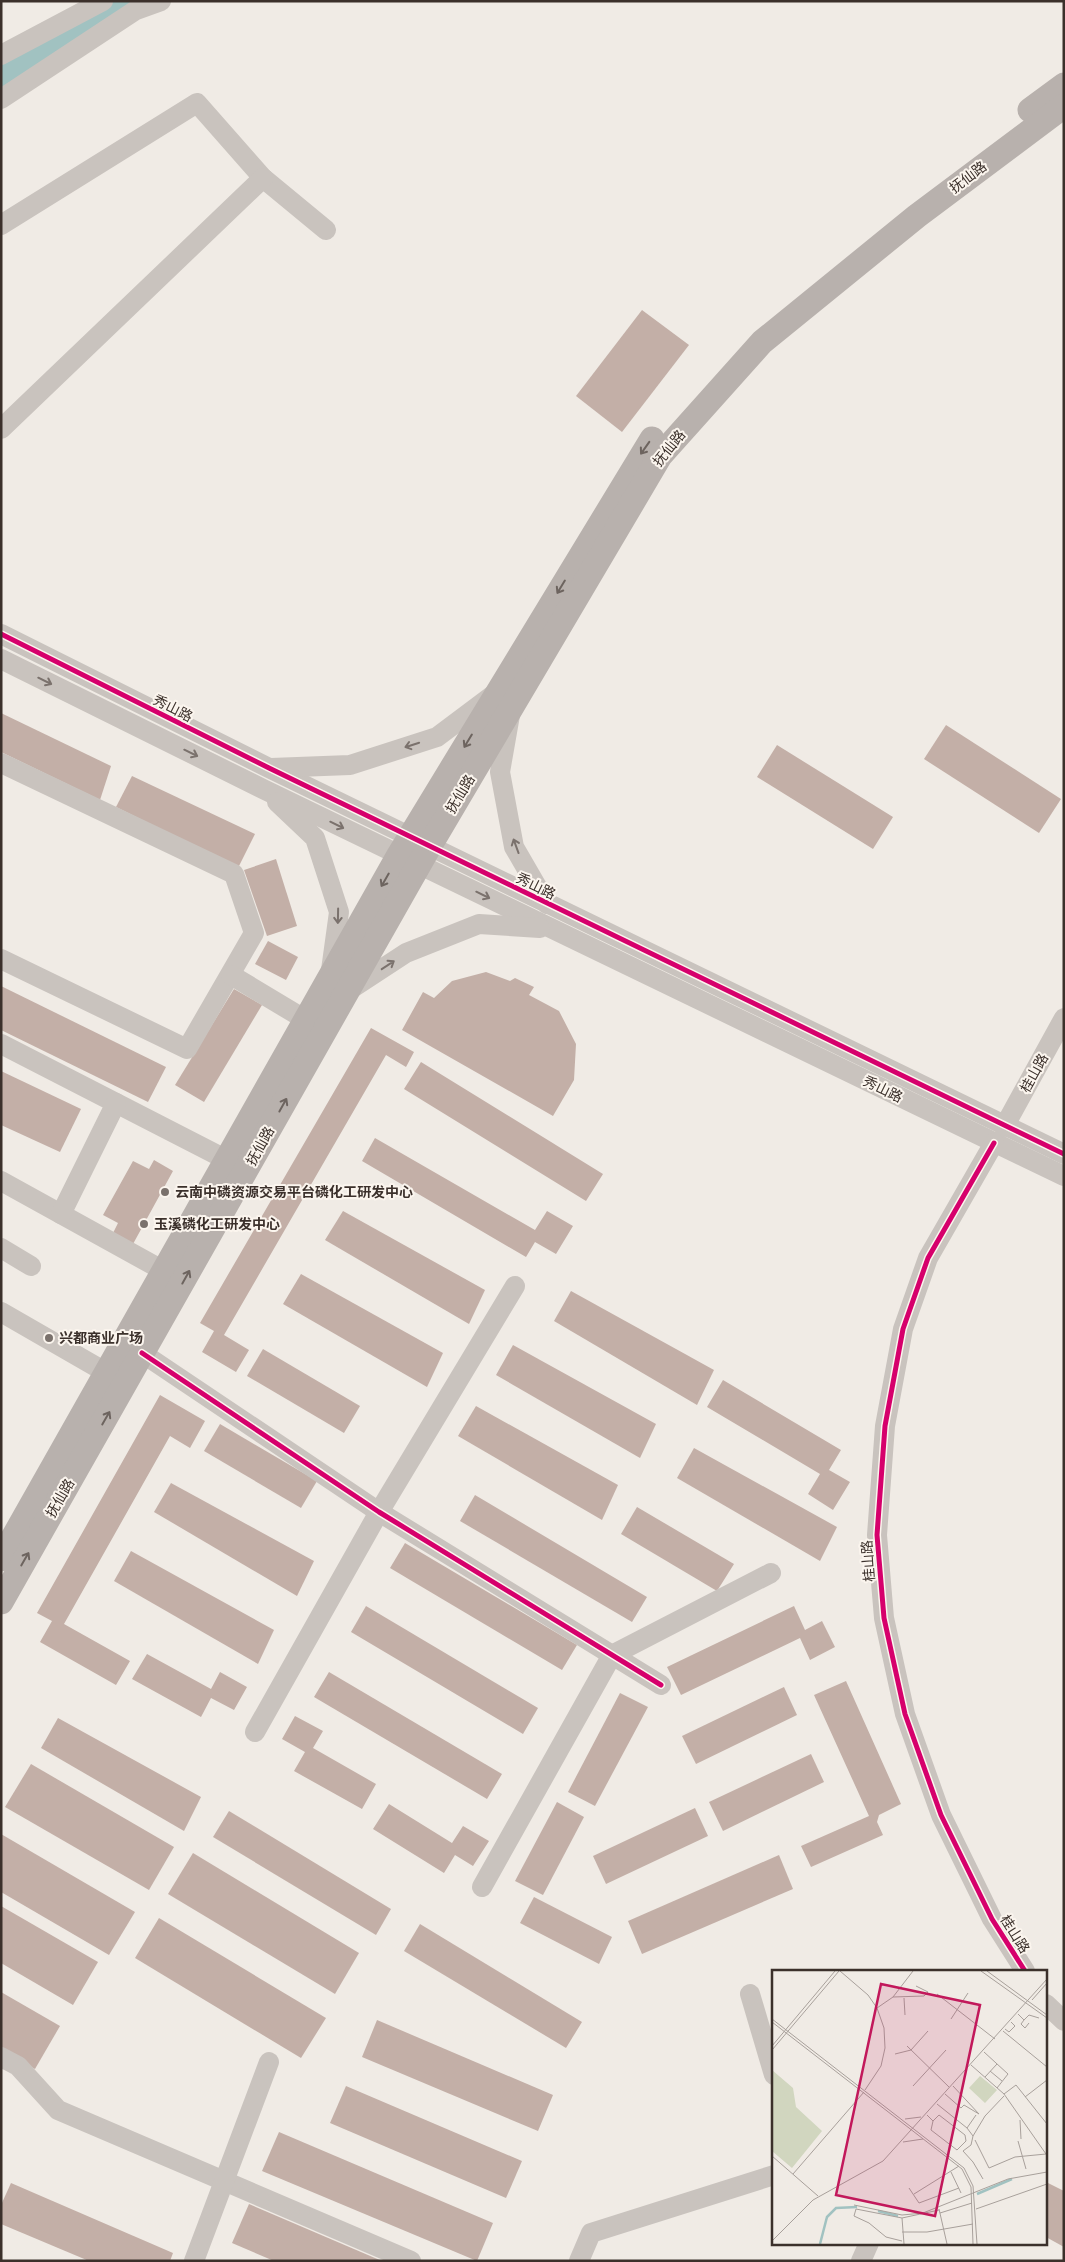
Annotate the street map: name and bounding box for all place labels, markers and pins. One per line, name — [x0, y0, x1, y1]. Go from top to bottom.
place label: 云南中磷资源交易平台磷化工研发中心 — [175, 1184, 413, 1201]
marker: 云南中磷资源交易平台磷化工研发中心 — [159, 1186, 171, 1198]
place label: 玉溪磷化工研发中心 — [154, 1216, 280, 1233]
marker: 玉溪磷化工研发中心 — [138, 1218, 150, 1230]
place label: 兴都商业广场 — [59, 1330, 143, 1347]
marker: 兴都商业广场 — [43, 1332, 55, 1344]

